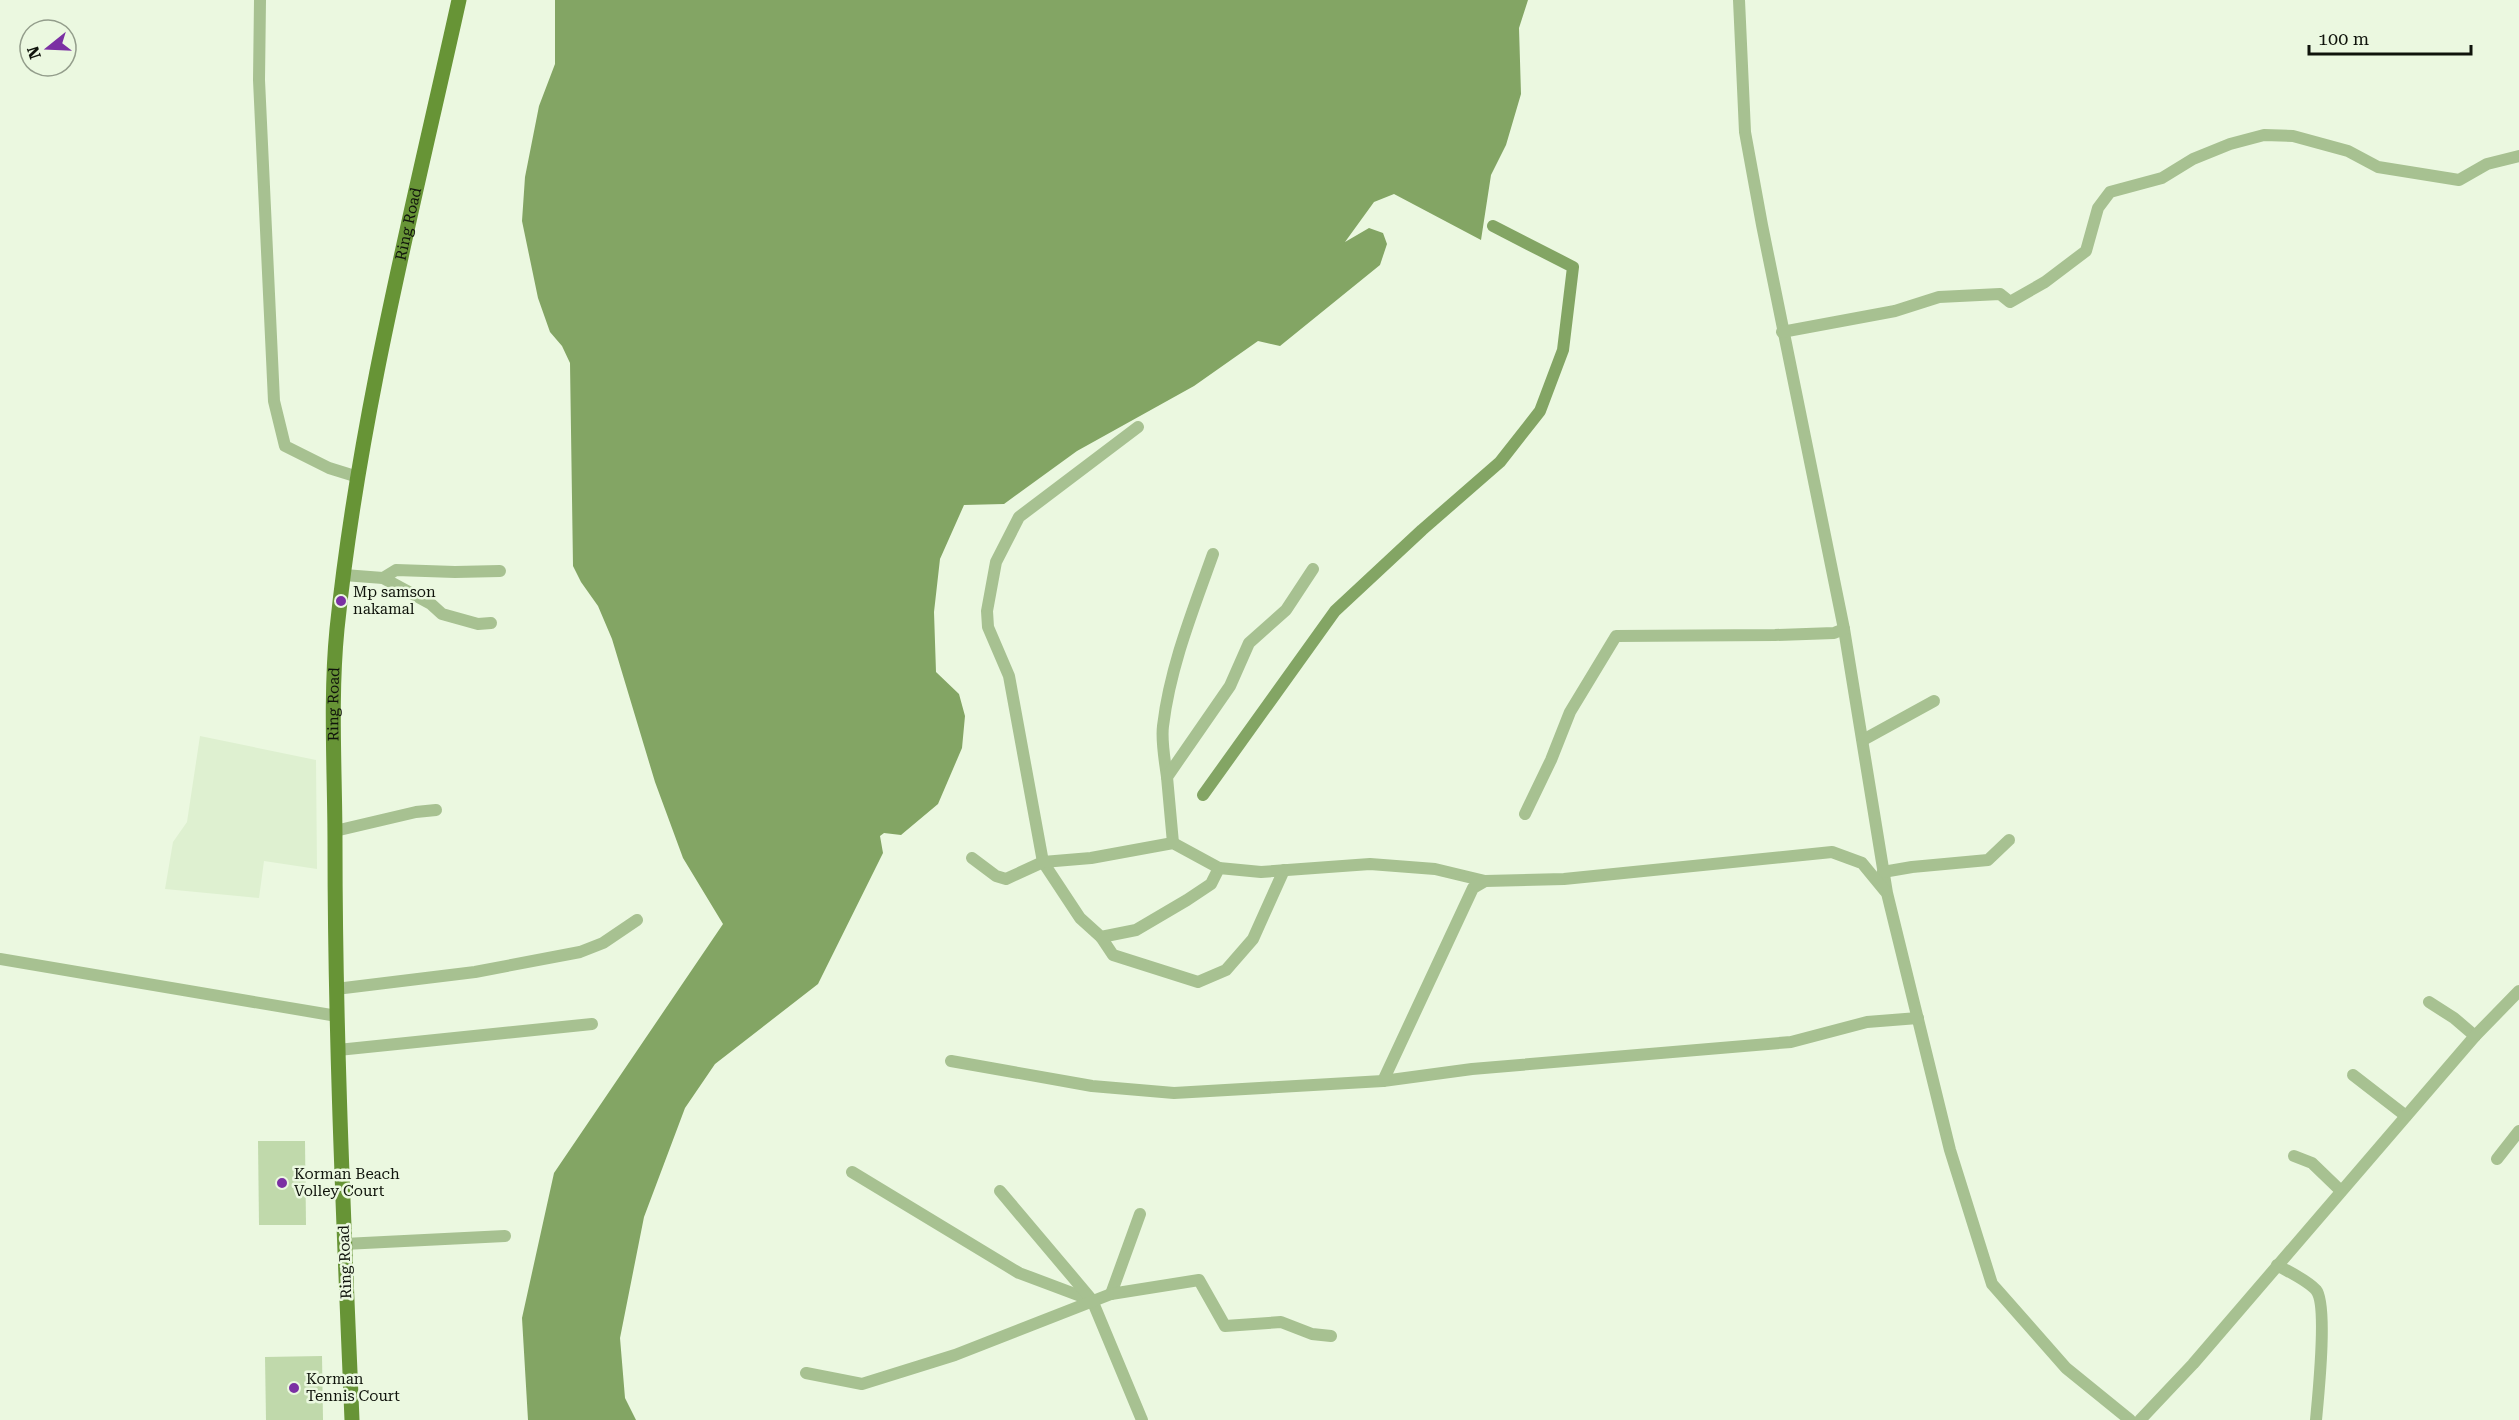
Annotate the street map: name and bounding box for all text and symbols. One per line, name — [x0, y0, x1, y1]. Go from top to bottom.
north arrow — [18, 18, 78, 78]
scale bar — [2309, 18, 2471, 56]
text: 100 m — [2318, 28, 2369, 49]
text: N — [23, 44, 45, 61]
street label: Ring Road — [392, 185, 425, 262]
place label: Mp samson nakamal — [353, 583, 436, 618]
marker: Mp samson nakamal — [334, 594, 348, 608]
street label: Ring Road — [324, 667, 343, 741]
place label: Korman Beach Volley Court — [294, 1165, 400, 1200]
marker: Korman Beach Volley Court — [275, 1176, 289, 1190]
street label: Ring Road — [335, 1224, 355, 1299]
place label: Korman Tennis Court — [306, 1370, 400, 1405]
marker: Korman Tennis Court — [287, 1381, 301, 1395]

